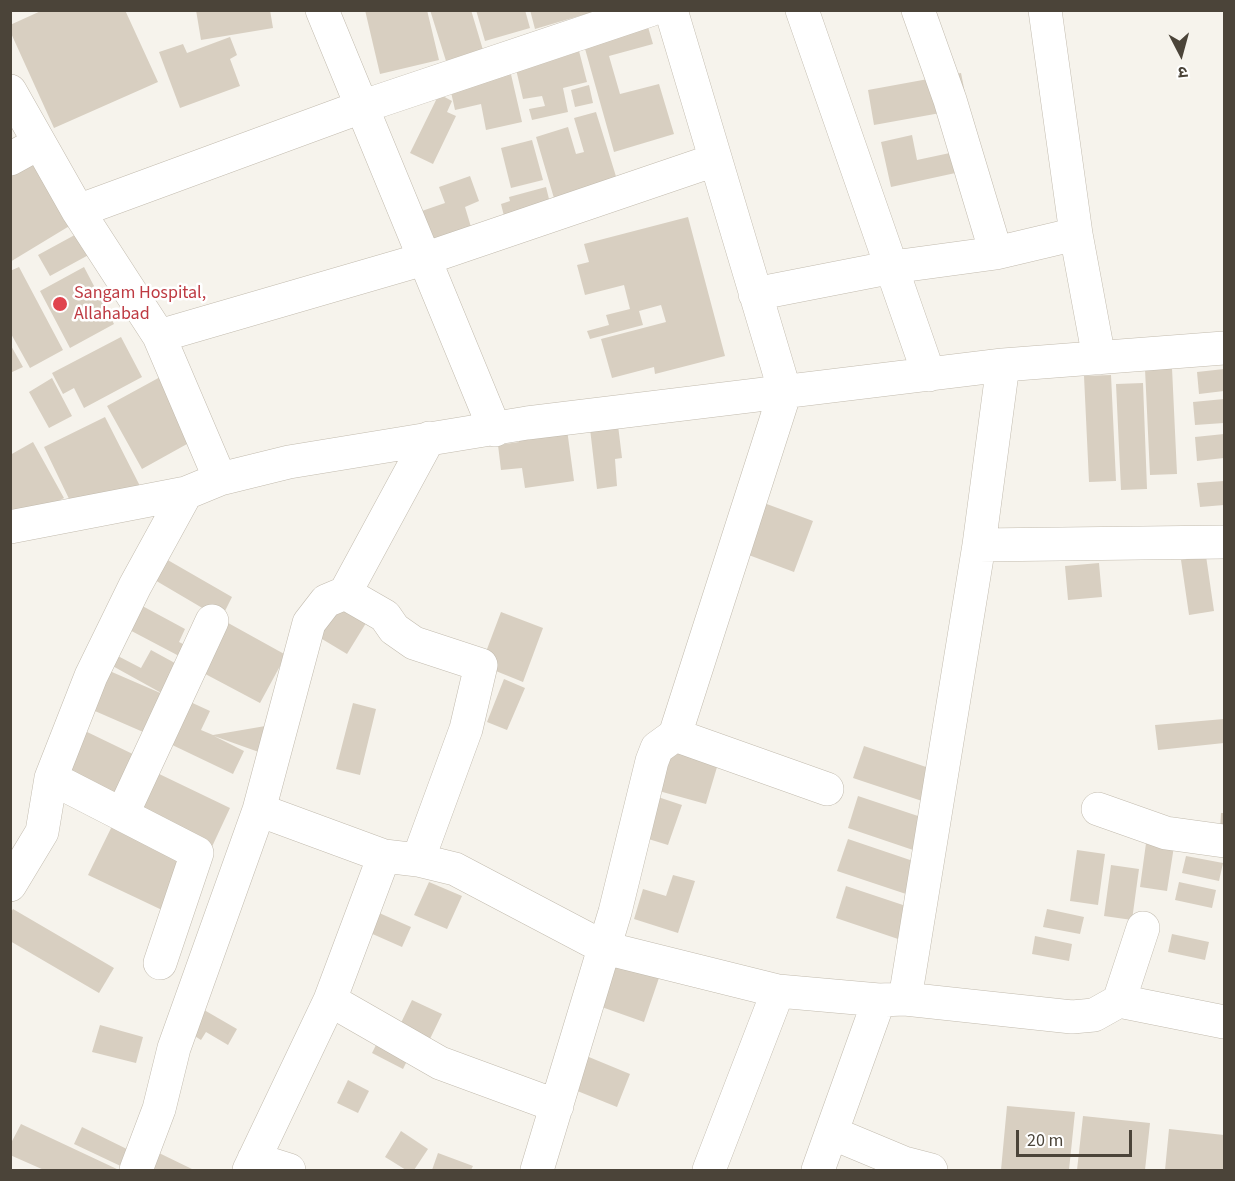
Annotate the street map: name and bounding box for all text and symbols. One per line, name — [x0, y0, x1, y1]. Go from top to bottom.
north arrow — [1151, 24, 1211, 84]
text: उ — [1177, 60, 1189, 83]
place label: Sangam Hospital, Allahabad — [74, 283, 206, 326]
marker: Sangam Hospital, Allahabad — [51, 295, 69, 313]
scale bar — [1019, 1118, 1134, 1156]
text: 20 m — [1027, 1128, 1063, 1153]

